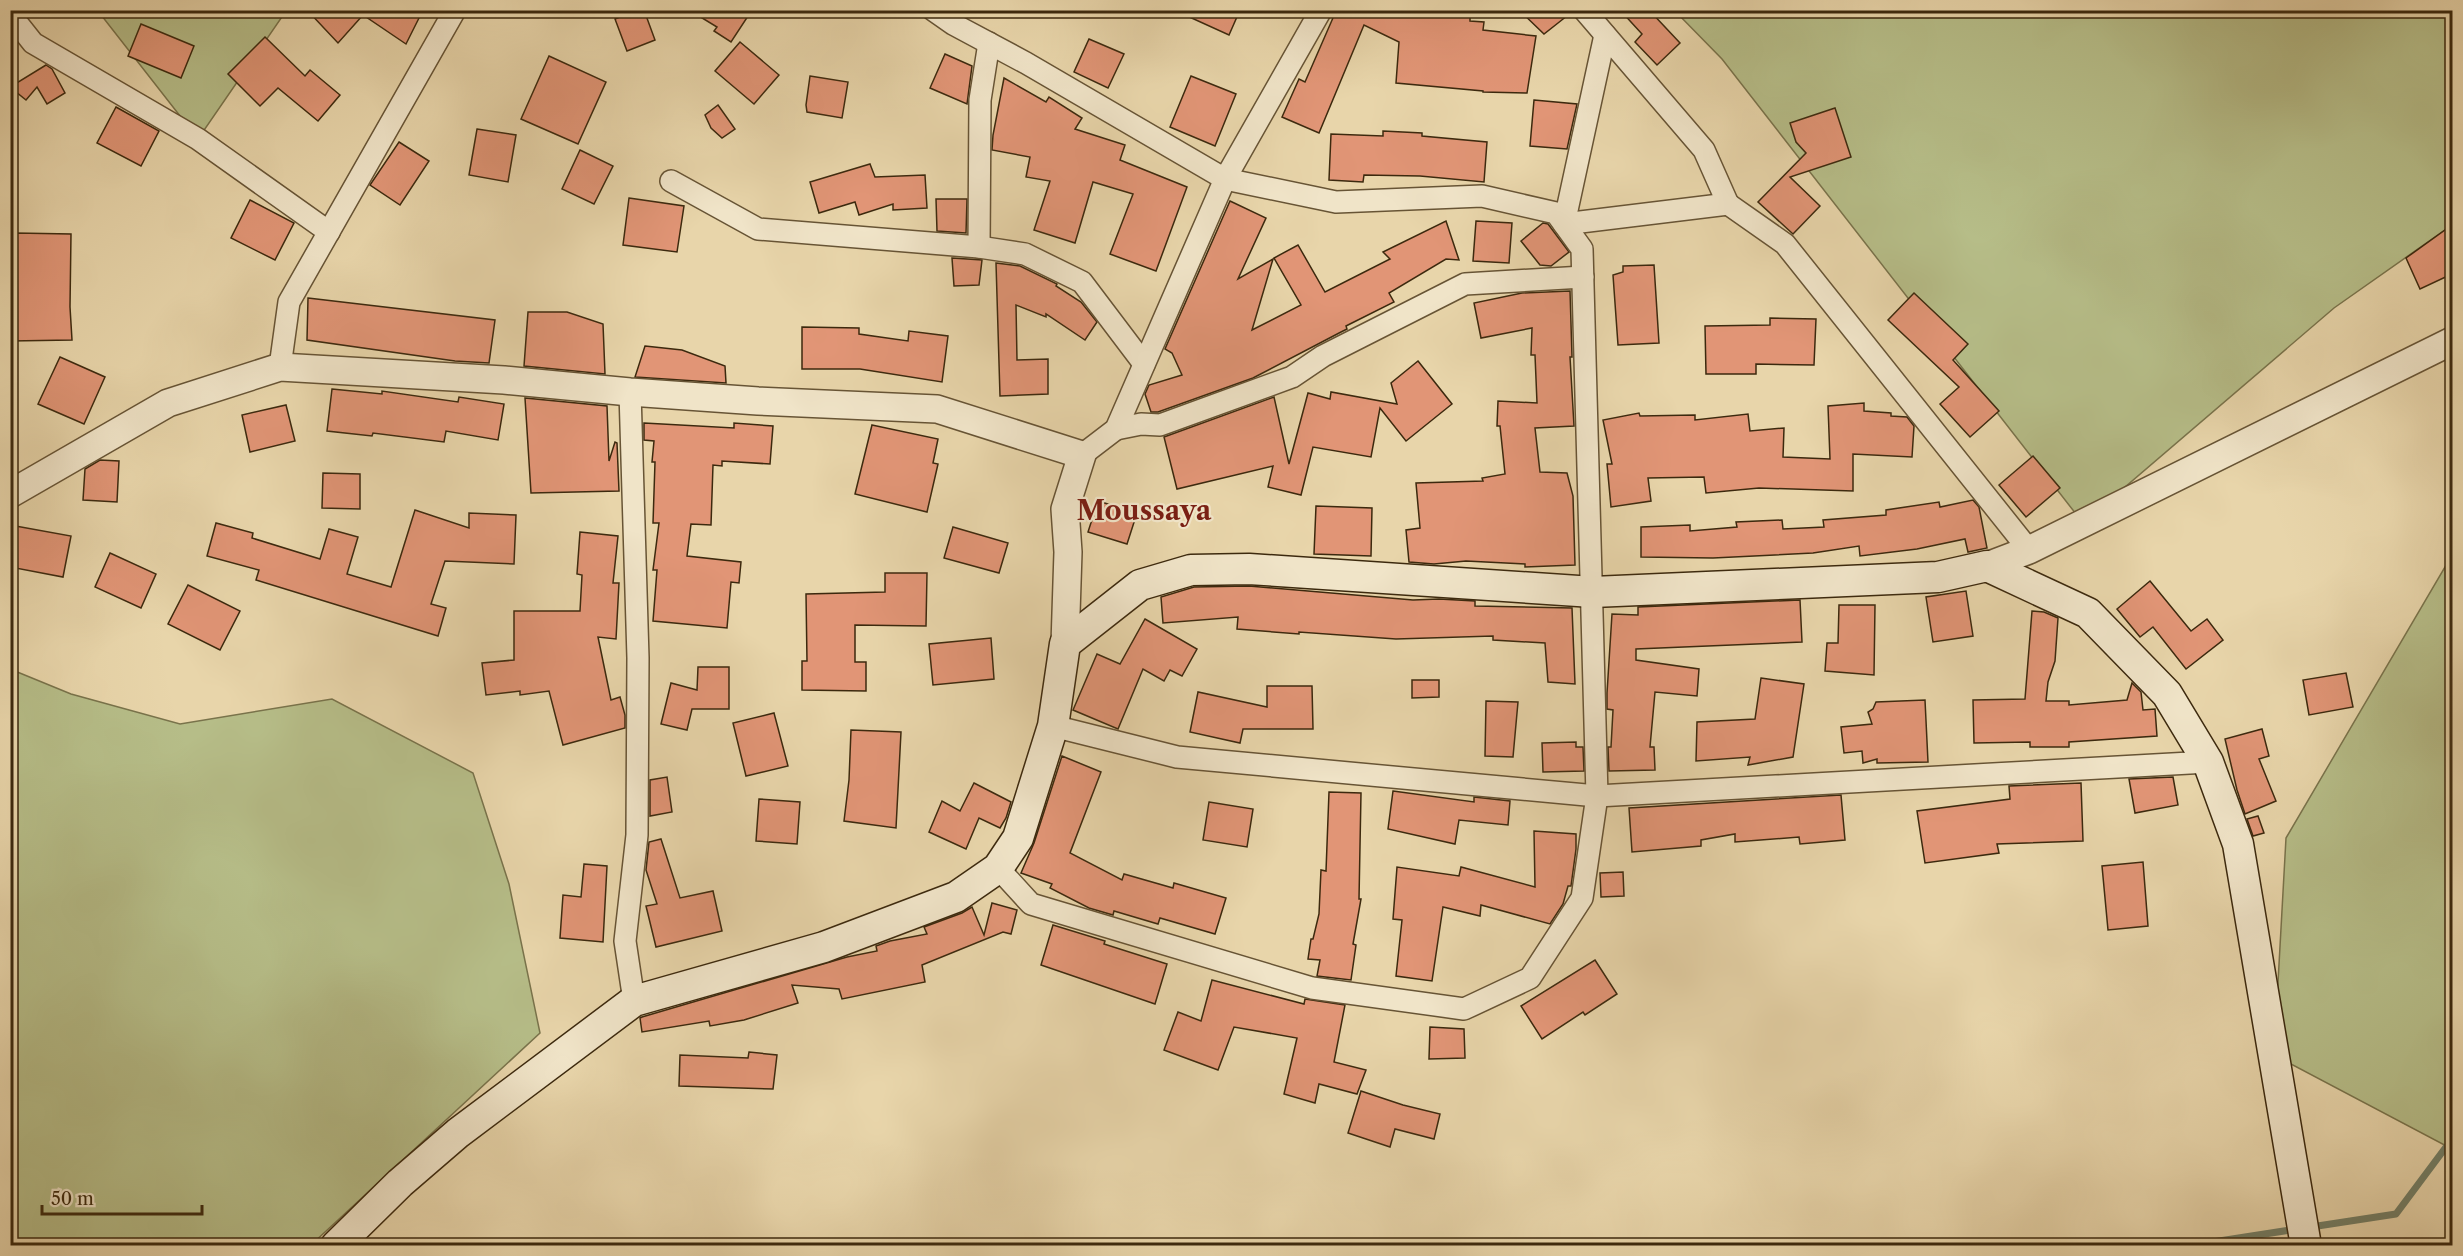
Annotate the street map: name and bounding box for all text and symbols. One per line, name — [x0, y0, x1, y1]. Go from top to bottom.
district label: Moussaya — [1077, 494, 1212, 527]
scale bar — [42, 1178, 202, 1216]
text: 50 m — [51, 1188, 94, 1210]

